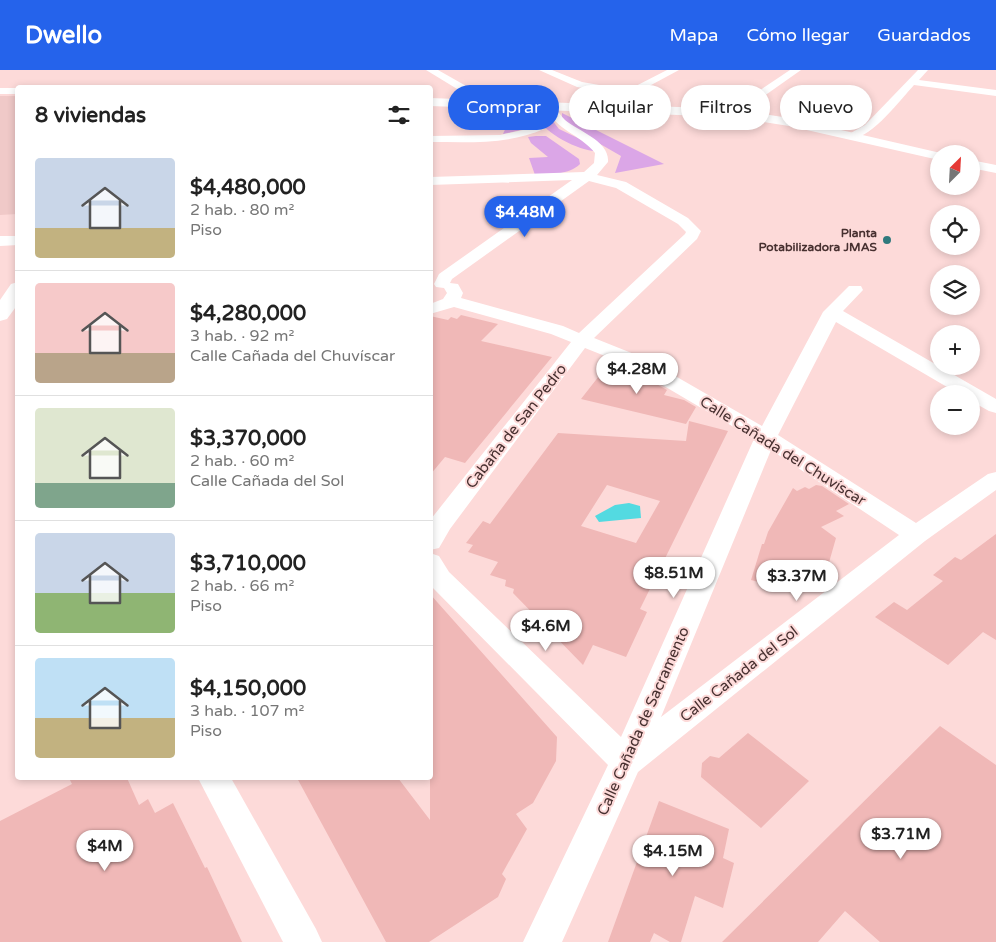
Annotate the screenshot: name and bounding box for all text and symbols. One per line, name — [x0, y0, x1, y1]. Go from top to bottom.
text: Dwello — [25, 21, 102, 50]
text: Mapa — [669, 24, 718, 46]
text: Cómo llegar — [746, 24, 849, 46]
text: Guardados — [877, 24, 971, 46]
chip: Comprar — [448, 85, 559, 130]
chip: Alquilar — [569, 85, 671, 130]
chip: Filtros — [681, 85, 770, 130]
chip: Nuevo — [780, 85, 872, 130]
icon: filters — [385, 101, 413, 129]
text: 8 viviendas — [35, 103, 146, 128]
north arrow — [930, 145, 980, 195]
map controls — [930, 145, 980, 435]
text: $4,480,000 — [190, 175, 306, 200]
icon: home — [75, 178, 135, 238]
pin: $4.48M — [484, 196, 566, 238]
text: 2 hab. · 80 m² — [190, 200, 294, 220]
text: $4.48M — [495, 202, 555, 222]
button: locate — [930, 205, 980, 255]
text: Piso — [190, 220, 222, 240]
place label: Planta Potabilizadora JMAS — [758, 226, 878, 254]
marker: Planta Potabilizadora JMAS — [881, 234, 893, 246]
button: layers — [930, 265, 980, 315]
text: $4,280,000 — [190, 301, 306, 326]
icon: home — [75, 303, 135, 363]
button: + — [930, 325, 980, 375]
text: 3 hab. · 92 m² — [190, 326, 294, 346]
text: Calle Cañada del Chuvíscar — [190, 346, 395, 366]
pin: $4.28M — [596, 352, 678, 395]
text: $4.28M — [607, 359, 667, 379]
street label: Cabaña de San Pedro — [462, 360, 570, 492]
button: − — [930, 385, 980, 435]
street label: Calle Cañada del Chuvíscar — [697, 392, 869, 510]
text: $3,370,000 — [190, 426, 306, 451]
icon: home — [75, 428, 135, 488]
text: 2 hab. · 60 m² — [190, 451, 294, 471]
text: Calle Cañada del Sol — [190, 471, 344, 491]
text: $3,710,000 — [190, 551, 306, 576]
icon: home — [75, 553, 135, 613]
pin: $8.51M — [633, 556, 715, 599]
pin: $3.37M — [756, 560, 838, 602]
text: $8.51M — [644, 563, 704, 583]
text: $3.37M — [767, 566, 827, 586]
text: 2 hab. · 66 m² — [190, 576, 294, 596]
text: Piso — [190, 596, 222, 616]
pin: $4.6M — [511, 610, 581, 652]
text: $4.6M — [521, 616, 571, 636]
street label: Calle Cañada del Sol — [676, 622, 802, 726]
street label: Calle Cañada de Sacramento — [593, 624, 693, 818]
text: $4,150,000 — [190, 676, 306, 701]
icon: home — [75, 678, 135, 738]
text: 3 hab. · 107 m² — [190, 701, 304, 721]
text: Piso — [190, 721, 222, 741]
pin: $3.71M — [860, 818, 942, 860]
text: $3.71M — [871, 824, 931, 844]
pin: $4M — [81, 830, 129, 872]
pin: $4.15M — [632, 834, 714, 877]
text: $4M — [87, 836, 123, 856]
text: $4.15M — [643, 841, 703, 861]

